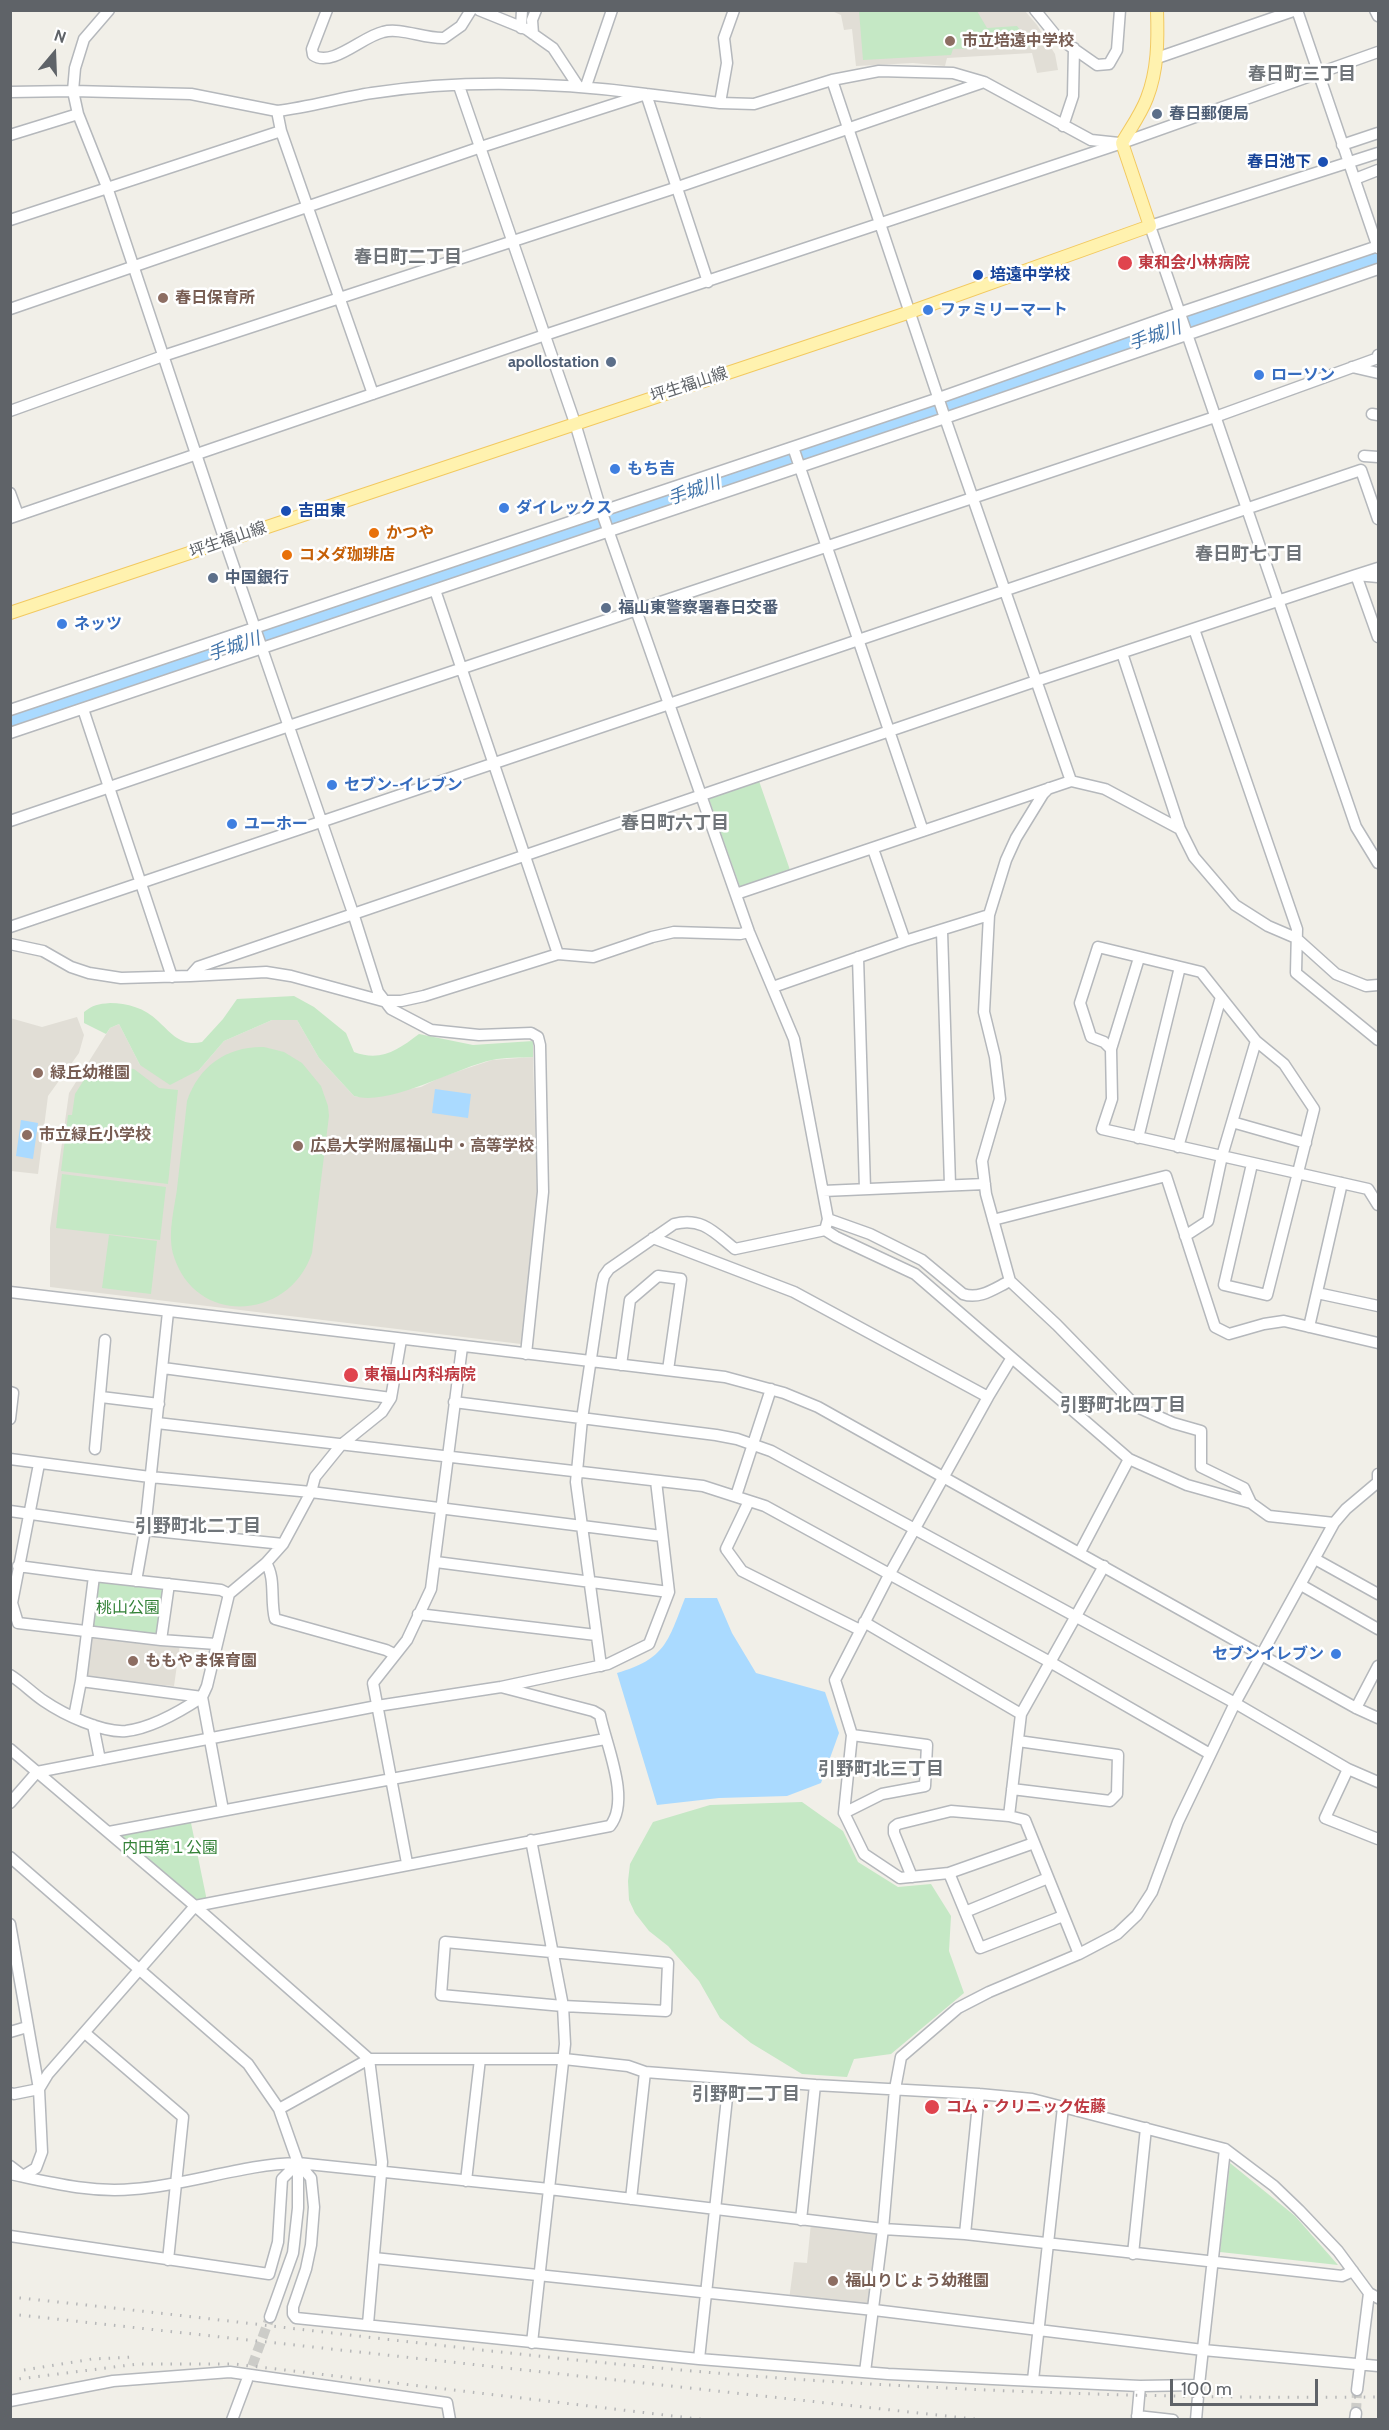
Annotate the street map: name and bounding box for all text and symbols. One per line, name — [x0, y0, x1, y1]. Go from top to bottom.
north arrow — [24, 24, 84, 84]
text: N — [52, 26, 68, 47]
place label: 市立培遠中学校 — [962, 31, 1074, 51]
marker: 市立培遠中学校 — [943, 34, 957, 48]
district label: 春日町三丁目 — [1248, 64, 1356, 86]
place label: 春日郵便局 — [1169, 104, 1249, 124]
marker: 春日郵便局 — [1150, 107, 1164, 121]
place label: 春日池下 — [1247, 152, 1311, 172]
marker: 春日池下 — [1316, 155, 1330, 169]
district label: 春日町二丁目 — [354, 247, 462, 269]
place label: 東和会小林病院 — [1138, 253, 1250, 273]
marker: 東和会小林病院 — [1116, 254, 1134, 272]
place label: 培遠中学校 — [990, 265, 1070, 285]
marker: 培遠中学校 — [971, 268, 985, 282]
place label: 春日保育所 — [175, 288, 255, 308]
marker: 春日保育所 — [156, 291, 170, 305]
place label: ファミリーマート — [940, 300, 1068, 320]
marker: ファミリーマート — [921, 303, 935, 317]
water label: 手城川 — [1126, 317, 1184, 355]
place label: apollostation — [508, 352, 599, 372]
marker: apollostation — [604, 355, 618, 369]
street label: 坪生福山線 — [648, 364, 730, 406]
place label: ローソン — [1271, 365, 1335, 385]
marker: ローソン — [1252, 368, 1266, 382]
place label: もち吉 — [627, 459, 675, 479]
marker: もち吉 — [608, 462, 622, 476]
water label: 手城川 — [665, 472, 723, 510]
place label: ダイレックス — [516, 498, 612, 518]
place label: 吉田東 — [298, 501, 346, 521]
marker: ダイレックス — [497, 501, 511, 515]
marker: 吉田東 — [279, 504, 293, 518]
street label: 坪生福山線 — [187, 518, 269, 562]
place label: かつや — [386, 523, 434, 543]
marker: かつや — [367, 526, 381, 540]
district label: 春日町七丁目 — [1195, 544, 1303, 566]
place label: コメダ珈琲店 — [299, 545, 395, 565]
marker: コメダ珈琲店 — [280, 548, 294, 562]
place label: 中国銀行 — [225, 568, 289, 588]
marker: 中国銀行 — [206, 571, 220, 585]
place label: 福山東警察署春日交番 — [618, 598, 778, 618]
marker: 福山東警察署春日交番 — [599, 601, 613, 615]
place label: ネッツ — [74, 614, 122, 634]
marker: ネッツ — [55, 617, 69, 631]
water label: 手城川 — [205, 628, 263, 666]
place label: セブン-イレブン — [344, 775, 463, 795]
marker: セブン-イレブン — [325, 778, 339, 792]
district label: 春日町六丁目 — [621, 813, 729, 835]
place label: ユーホー — [244, 814, 308, 834]
marker: ユーホー — [225, 817, 239, 831]
place label: 緑丘幼稚園 — [50, 1063, 130, 1083]
marker: 緑丘幼稚園 — [31, 1066, 45, 1080]
place label: 市立緑丘小学校 — [39, 1125, 151, 1145]
marker: 市立緑丘小学校 — [20, 1128, 34, 1142]
place label: 広島大学附属福山中・高等学校 — [310, 1136, 534, 1156]
marker: 広島大学附属福山中・高等学校 — [291, 1139, 305, 1153]
place label: 東福山内科病院 — [364, 1365, 476, 1385]
marker: 東福山内科病院 — [342, 1366, 360, 1384]
district label: 引野町北四丁目 — [1060, 1395, 1186, 1417]
district label: 引野町北二丁目 — [135, 1516, 261, 1538]
park label: 桃山公園 — [96, 1598, 160, 1618]
place label: セブンイレブン — [1212, 1644, 1324, 1664]
marker: セブンイレブン — [1329, 1647, 1343, 1661]
place label: ももやま保育園 — [145, 1651, 257, 1671]
marker: ももやま保育園 — [126, 1654, 140, 1668]
district label: 引野町北三丁目 — [818, 1759, 944, 1781]
park label: 内田第１公園 — [122, 1838, 218, 1858]
district label: 引野町二丁目 — [692, 2084, 800, 2106]
place label: コム・クリニック佐藤 — [946, 2097, 1106, 2117]
marker: コム・クリニック佐藤 — [923, 2098, 941, 2116]
place label: 福山りじょう幼稚園 — [845, 2271, 989, 2291]
marker: 福山りじょう幼稚園 — [826, 2274, 840, 2288]
scale bar — [1173, 2367, 1322, 2405]
text: 100 m — [1181, 2378, 1232, 2400]

